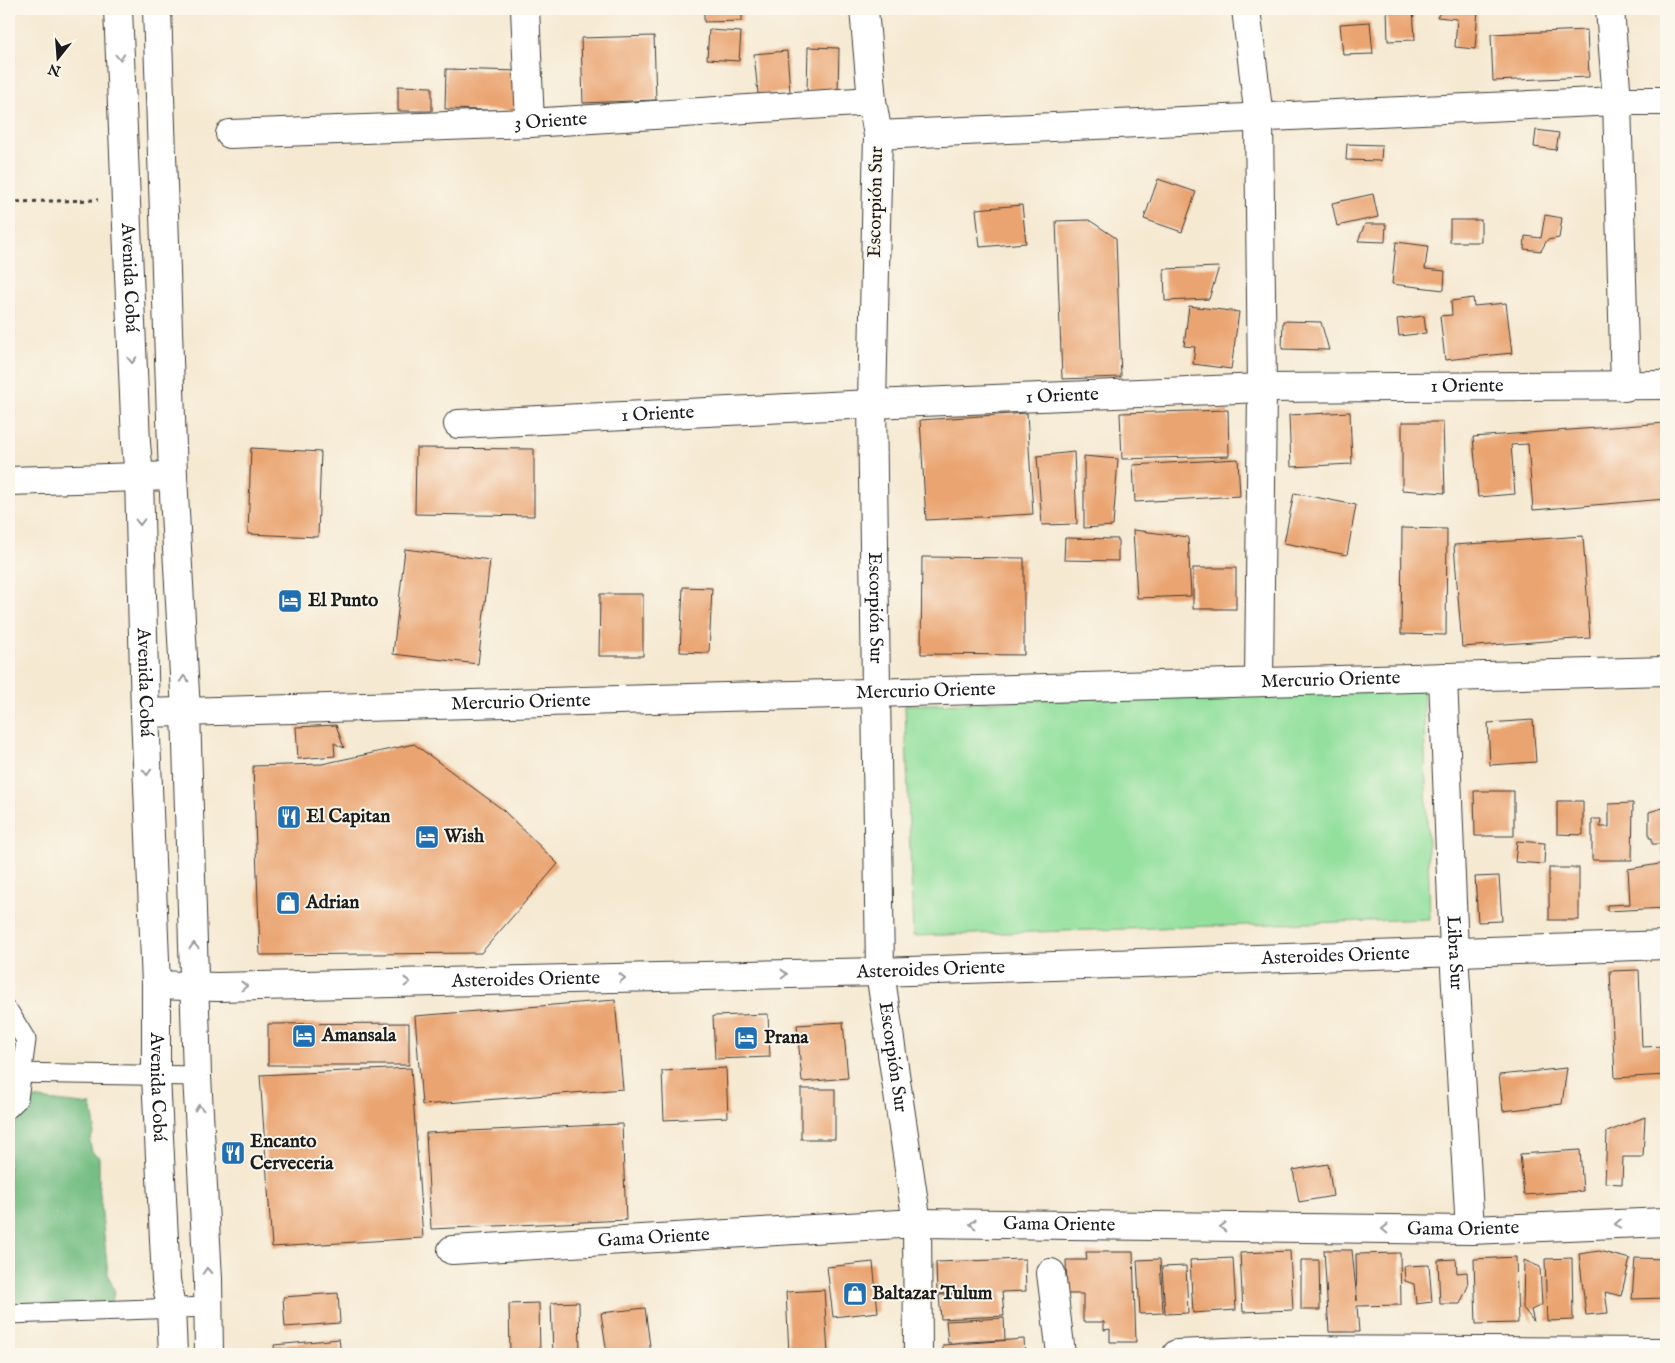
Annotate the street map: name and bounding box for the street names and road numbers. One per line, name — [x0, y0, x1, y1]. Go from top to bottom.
street label: 3 Oriente — [514, 107, 588, 136]
street label: Escorpión Sur — [863, 146, 889, 258]
street label: Avenida Cobá — [115, 222, 143, 334]
street label: 1 Oriente — [1431, 374, 1504, 399]
street label: 1 Oriente — [1025, 383, 1100, 410]
street label: 1 Oriente — [621, 401, 695, 428]
street label: Escorpión Sur — [862, 552, 888, 664]
street label: Avenida Cobá — [131, 626, 158, 738]
street label: Mercurio Oriente — [1260, 666, 1401, 694]
street label: Mercurio Oriente — [856, 678, 996, 705]
street label: Mercurio Oriente — [451, 689, 591, 717]
street label: Libra Sur — [1441, 915, 1468, 991]
street label: Asteroides Oriente — [1260, 942, 1410, 971]
street label: Asteroides Oriente — [855, 956, 1006, 985]
street label: Asteroides Oriente — [450, 966, 601, 994]
street label: Escorpión Sur — [873, 1000, 913, 1114]
street label: Avenida Cobá — [144, 1032, 171, 1143]
street label: Gama Oriente — [1003, 1212, 1116, 1238]
street label: Gama Oriente — [1407, 1216, 1520, 1242]
street label: Gama Oriente — [597, 1223, 711, 1254]

